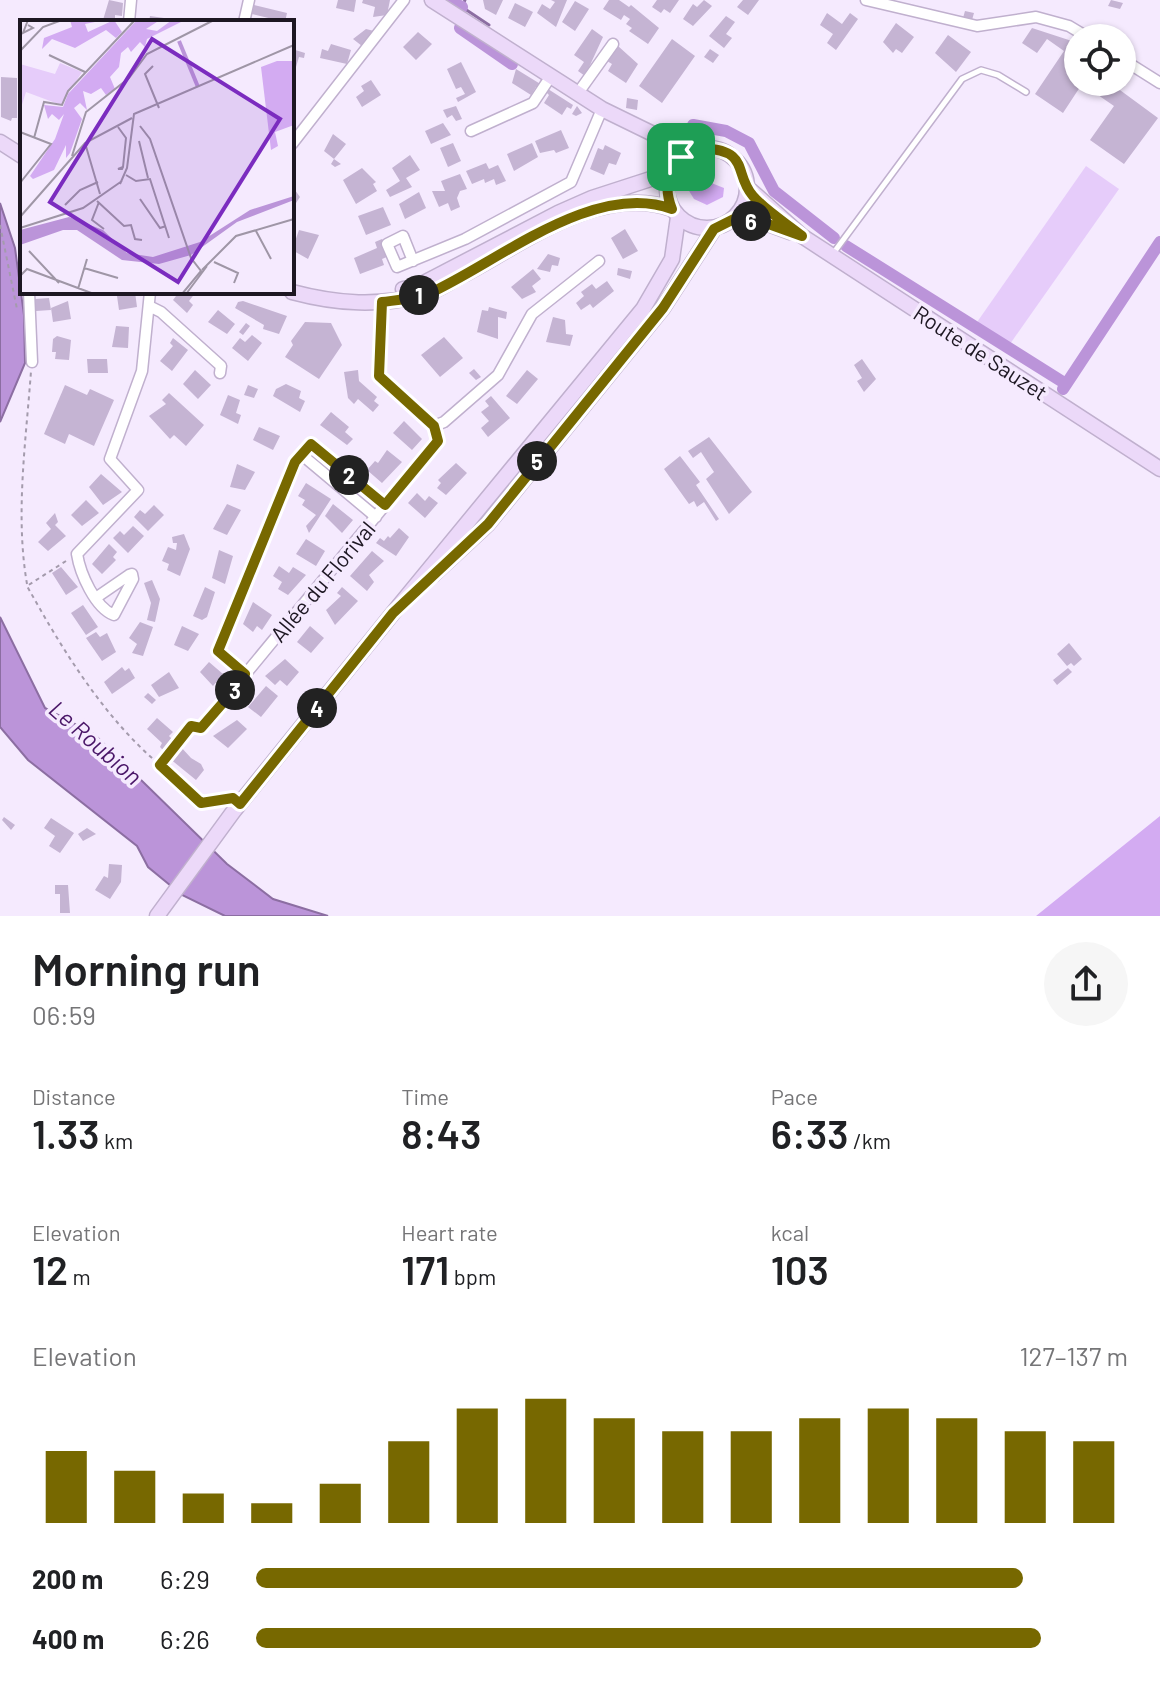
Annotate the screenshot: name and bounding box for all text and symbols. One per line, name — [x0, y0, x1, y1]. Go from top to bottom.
inset map — [20, 20, 294, 294]
map controls — [1064, 24, 1136, 96]
button: locate — [1064, 24, 1136, 96]
pin — [647, 123, 715, 191]
icon: arrive — [659, 135, 703, 179]
pin: 6 — [731, 201, 771, 241]
text: 6 — [745, 208, 757, 234]
pin: 1 — [399, 275, 439, 315]
text: 1 — [415, 282, 423, 308]
street label: Route de Sauzet — [909, 299, 1053, 405]
pin: 5 — [517, 441, 557, 481]
text: 5 — [531, 448, 543, 474]
pin: 2 — [329, 455, 369, 495]
text: 2 — [343, 462, 355, 488]
street label: Allée du Florival — [264, 515, 380, 647]
pin: 3 — [215, 670, 255, 710]
text: 3 — [229, 677, 241, 703]
pin: 4 — [297, 688, 337, 728]
water label: Le Roubion — [44, 694, 148, 790]
text: 4 — [310, 695, 324, 721]
text: Morning run — [32, 942, 261, 995]
button: share — [1044, 942, 1128, 1026]
text: 06:59 — [32, 999, 96, 1030]
text: Distance — [32, 1083, 116, 1109]
text: Time — [401, 1083, 449, 1109]
text: Pace — [771, 1083, 818, 1109]
text: 1.33 — [32, 1109, 100, 1157]
text: 8:43 — [401, 1109, 482, 1157]
text: 6:33 — [771, 1109, 849, 1157]
text: km — [100, 1127, 133, 1153]
text: /km — [849, 1127, 891, 1153]
text: Elevation — [32, 1219, 121, 1245]
text: Heart rate — [401, 1219, 498, 1245]
text: kcal — [771, 1219, 809, 1245]
text: 12 — [32, 1245, 68, 1293]
text: 171 — [401, 1245, 449, 1293]
text: 103 — [771, 1245, 829, 1293]
text: m — [68, 1263, 91, 1289]
text: bpm — [449, 1263, 496, 1289]
text: Elevation — [32, 1340, 137, 1371]
text: 127–137 m — [1019, 1340, 1128, 1371]
text: 200 m — [32, 1563, 103, 1594]
text: 6:29 — [160, 1563, 210, 1594]
text: 400 m — [32, 1623, 104, 1654]
text: 6:26 — [160, 1623, 210, 1654]

